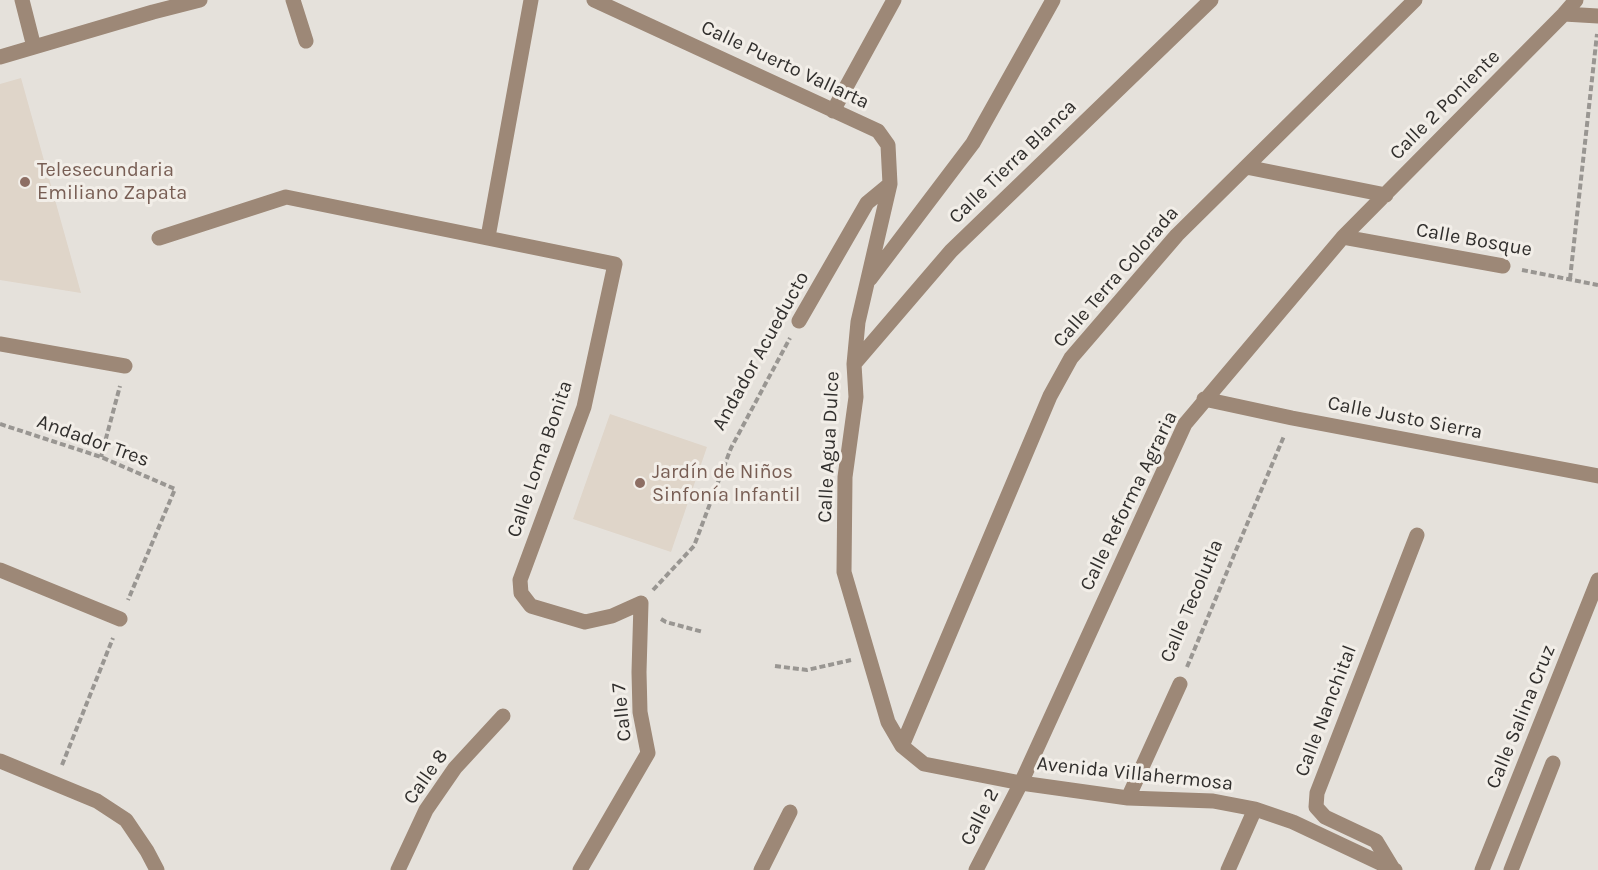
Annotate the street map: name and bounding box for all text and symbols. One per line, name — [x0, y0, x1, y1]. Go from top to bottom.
street label: Calle Puerto Vallarta — [697, 15, 873, 115]
street label: Calle 2 Poniente — [1385, 45, 1505, 165]
street label: Calle Tierra Blanca — [944, 95, 1082, 229]
place label: Telesecundaria Emiliano Zapata — [37, 158, 187, 205]
marker: Telesecundaria Emiliano Zapata — [18, 175, 32, 189]
street label: Calle Terra Colorada — [1048, 201, 1184, 353]
street label: Calle Bosque — [1414, 218, 1534, 262]
street label: Andador Acueducto — [707, 267, 815, 435]
street label: Calle Agua Dulce — [813, 371, 845, 523]
street label: Calle Loma Bonita — [502, 377, 578, 541]
street label: Calle Justo Sierra — [1326, 391, 1484, 445]
street label: Calle Reforma Agraria — [1075, 407, 1183, 595]
street label: Andador Tres — [34, 410, 152, 472]
place label: Jardín de Niños Sinfonía Infantil — [652, 460, 800, 507]
marker: Jardín de Niños Sinfonía Infantil — [633, 476, 647, 490]
street label: Calle Tecolutla — [1155, 536, 1229, 666]
street label: Calle Nanchital — [1290, 642, 1362, 780]
street label: Calle Salina Cruz — [1481, 642, 1561, 792]
street label: Calle 7 — [607, 681, 637, 743]
street label: Calle 8 — [398, 745, 454, 809]
street label: Avenida Villahermosa — [1036, 752, 1234, 796]
street label: Calle 2 — [955, 784, 1005, 850]

